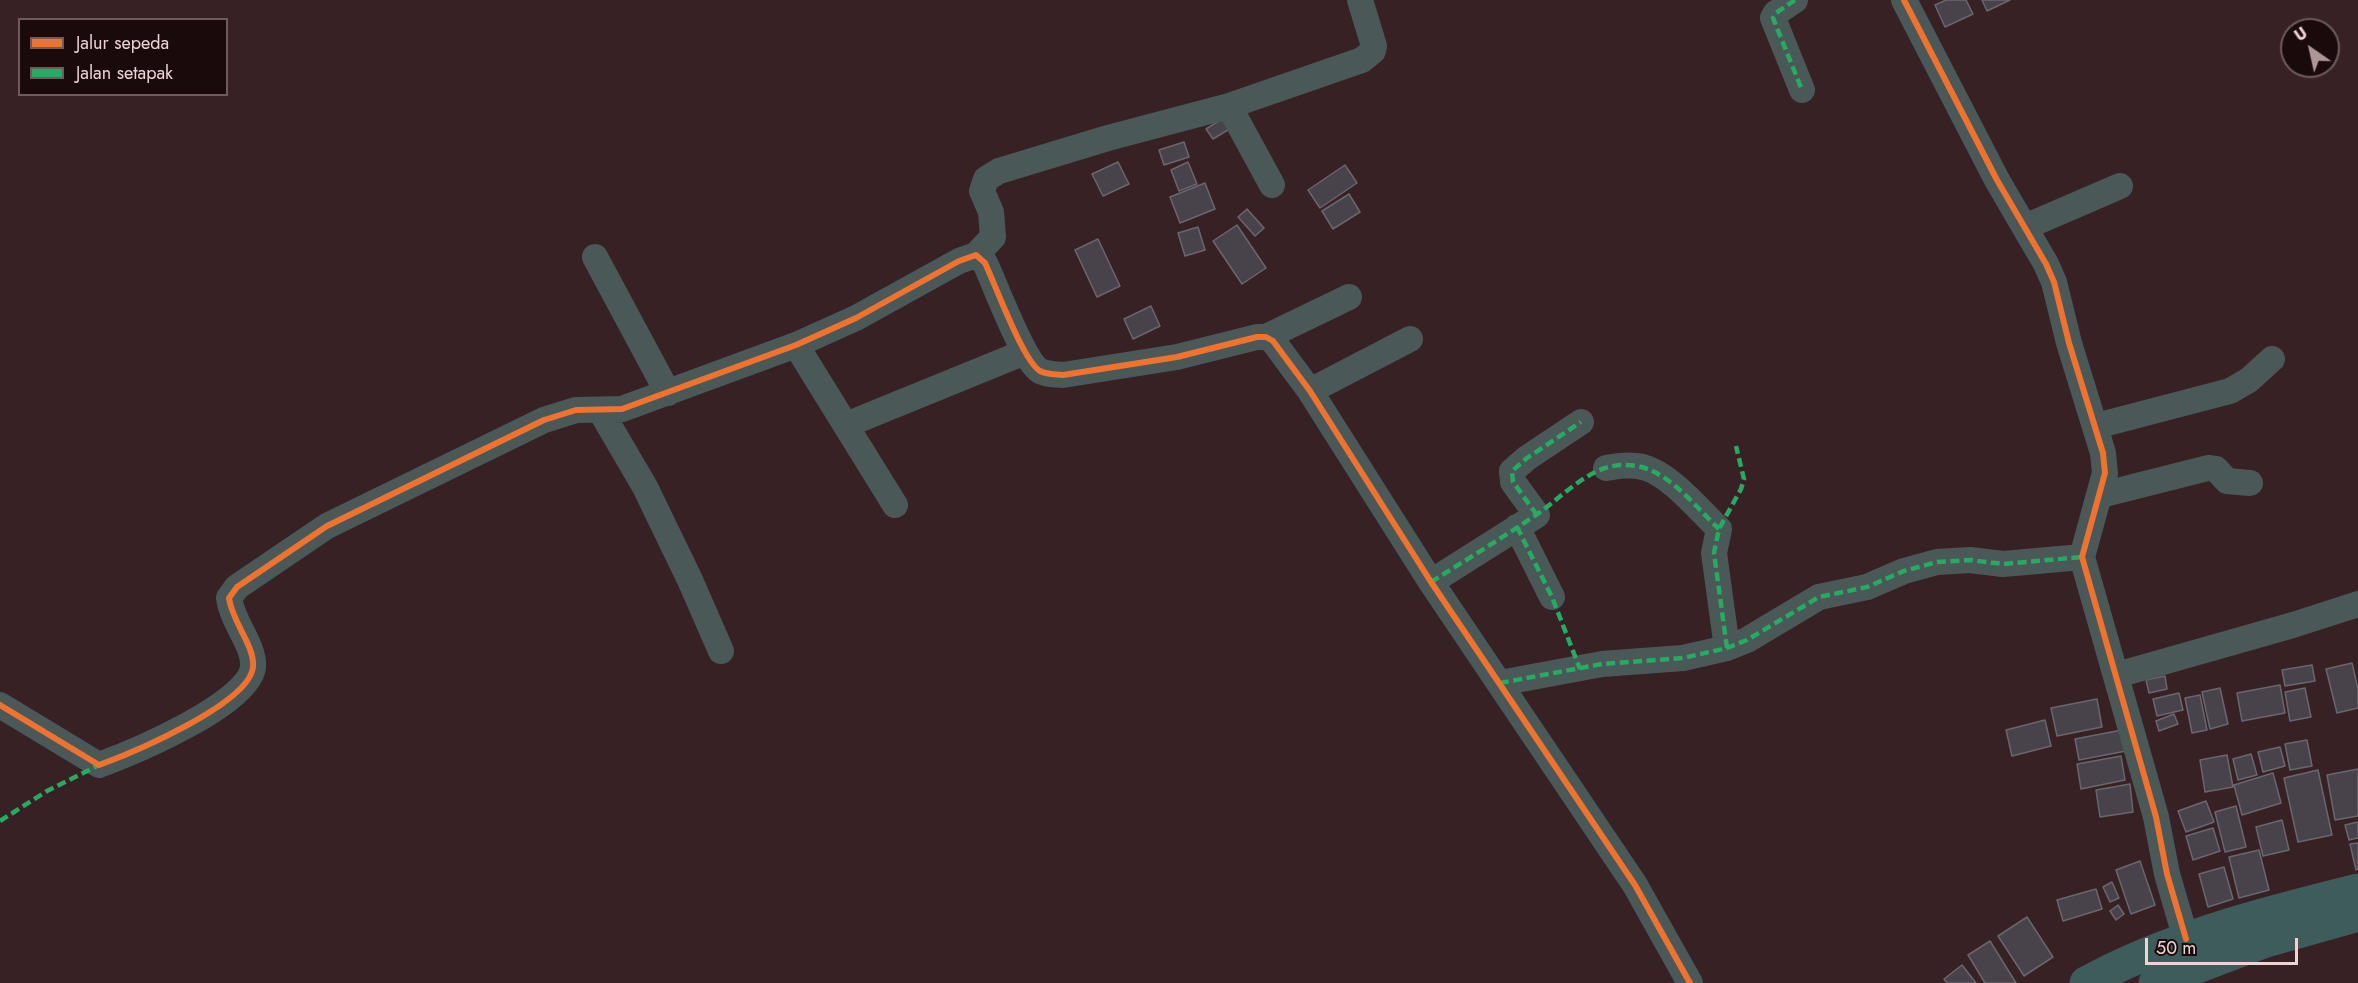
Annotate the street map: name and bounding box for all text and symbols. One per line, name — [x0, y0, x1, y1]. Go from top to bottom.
legend — [18, 18, 228, 96]
north arrow — [2280, 18, 2340, 78]
text: U — [2290, 22, 2312, 47]
text: Jalur sepeda — [76, 30, 169, 56]
text: Jalan setapak — [76, 60, 173, 86]
scale bar — [2148, 926, 2301, 964]
text: 50 m — [2156, 935, 2196, 961]

